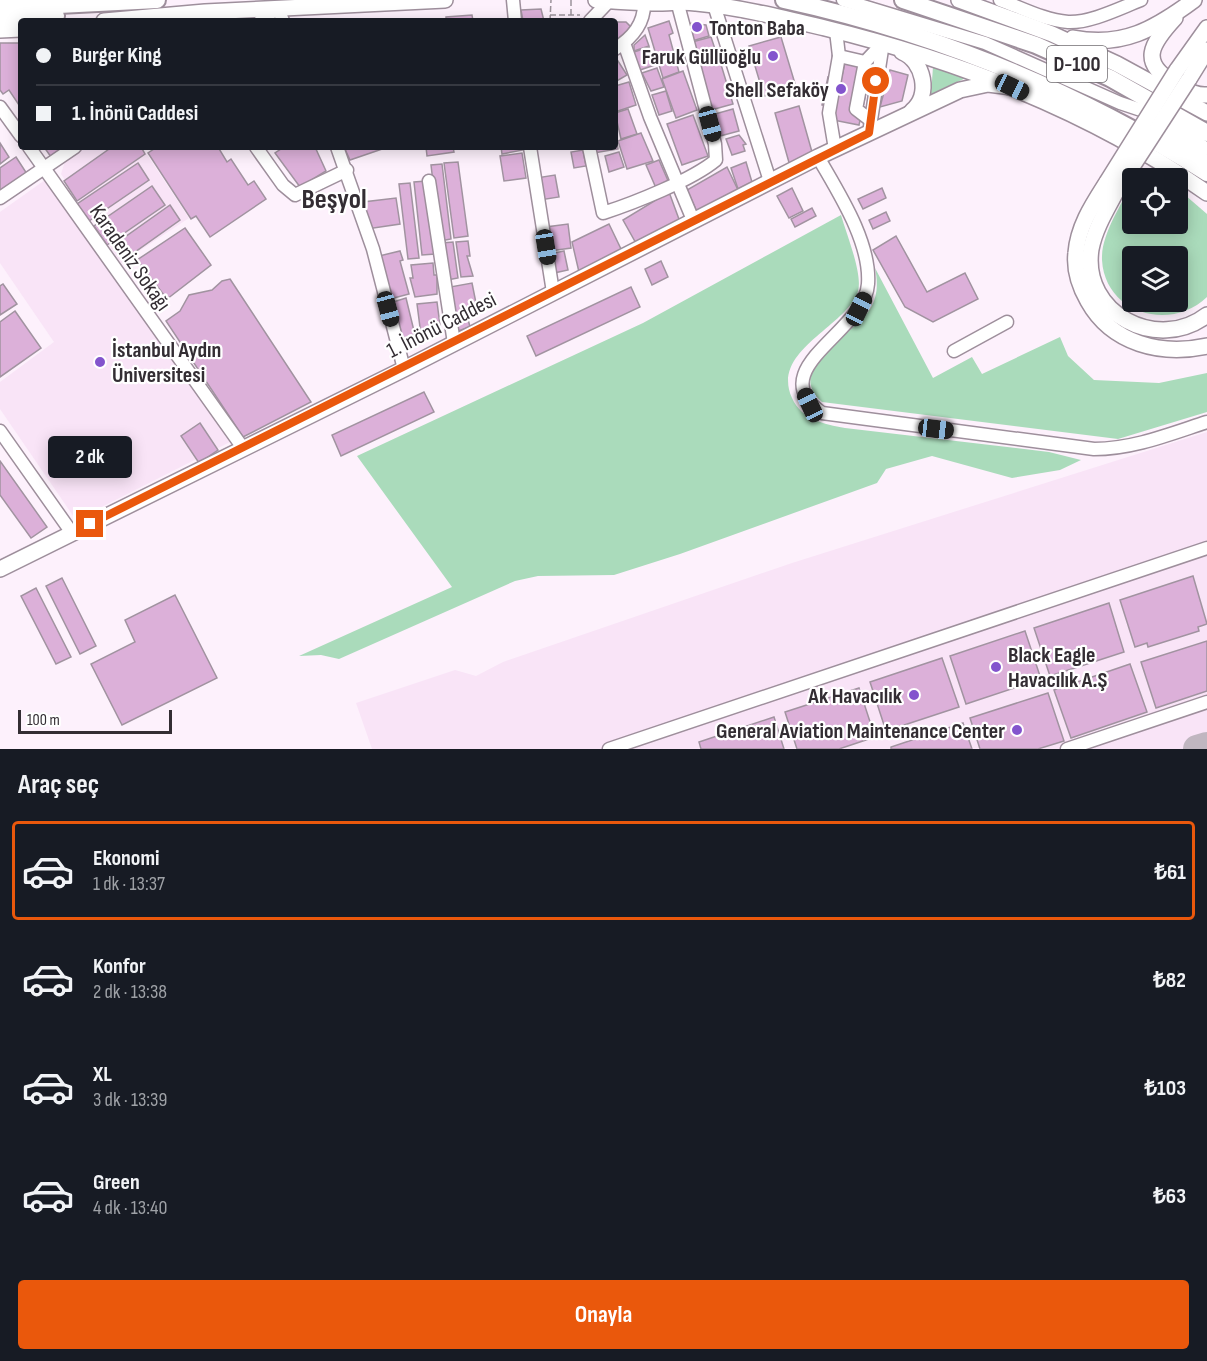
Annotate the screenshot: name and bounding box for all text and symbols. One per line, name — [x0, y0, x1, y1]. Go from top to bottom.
place label: Tonton Baba — [709, 15, 805, 42]
marker: Tonton Baba — [690, 20, 704, 34]
text: Burger King — [72, 42, 162, 69]
place label: Faruk Güllüoğlu — [642, 44, 761, 71]
road number: D-100 — [1047, 46, 1107, 82]
marker: Faruk Güllüoğlu — [766, 49, 780, 63]
route start — [862, 67, 889, 94]
car — [992, 71, 1032, 103]
place label: Shell Sefaköy — [725, 77, 829, 104]
marker: Shell Sefaköy — [834, 82, 848, 96]
text: 1. İnönü Caddesi — [72, 100, 198, 127]
car — [697, 104, 723, 144]
map controls — [1122, 168, 1188, 312]
button: locate — [1122, 168, 1188, 234]
district label: Beşyol — [301, 183, 367, 216]
street label: Karadeniz Sokağı — [83, 199, 176, 316]
car — [534, 228, 558, 266]
button: layers — [1122, 246, 1188, 312]
street label: 1. İnönü Caddesi — [383, 286, 501, 364]
car — [375, 289, 401, 329]
car — [843, 289, 875, 329]
place label: İstanbul Aydın Üniversitesi — [112, 337, 221, 389]
marker: İstanbul Aydın Üniversitesi — [93, 355, 107, 369]
car — [794, 385, 826, 425]
car — [917, 418, 955, 440]
callout: 2 dk — [48, 437, 132, 479]
text: 2 dk — [75, 445, 105, 469]
route end — [76, 510, 103, 537]
place label: Black Eagle Havacılık A.Ş — [1008, 642, 1107, 694]
marker: Black Eagle Havacılık A.Ş — [989, 660, 1003, 674]
place label: Ak Havacılık — [807, 683, 903, 710]
marker: Ak Havacılık — [907, 688, 921, 702]
scale bar — [18, 707, 172, 734]
text: 100 m — [27, 711, 60, 730]
place label: General Aviation Maintenance Center — [716, 718, 1005, 745]
marker: General Aviation Maintenance Center — [1010, 723, 1024, 737]
text: Araç seç — [18, 769, 99, 801]
icon: car — [21, 844, 75, 898]
text: Ekonomi — [93, 845, 159, 872]
text: ₺61 — [1154, 859, 1186, 886]
text: 1 dk · 13:37 — [93, 872, 165, 896]
icon: car — [21, 952, 75, 1006]
text: Konfor — [93, 953, 146, 980]
text: ₺82 — [1153, 967, 1186, 994]
text: 2 dk · 13:38 — [93, 980, 167, 1004]
icon: car — [21, 1060, 75, 1114]
text: XL — [93, 1061, 112, 1088]
text: ₺103 — [1144, 1075, 1186, 1102]
text: 3 dk · 13:39 — [93, 1088, 167, 1112]
icon: car — [21, 1168, 75, 1222]
text: Green — [93, 1169, 140, 1196]
text: ₺63 — [1153, 1183, 1186, 1210]
text: 4 dk · 13:40 — [93, 1196, 167, 1220]
button: Onayla — [18, 1280, 1189, 1349]

